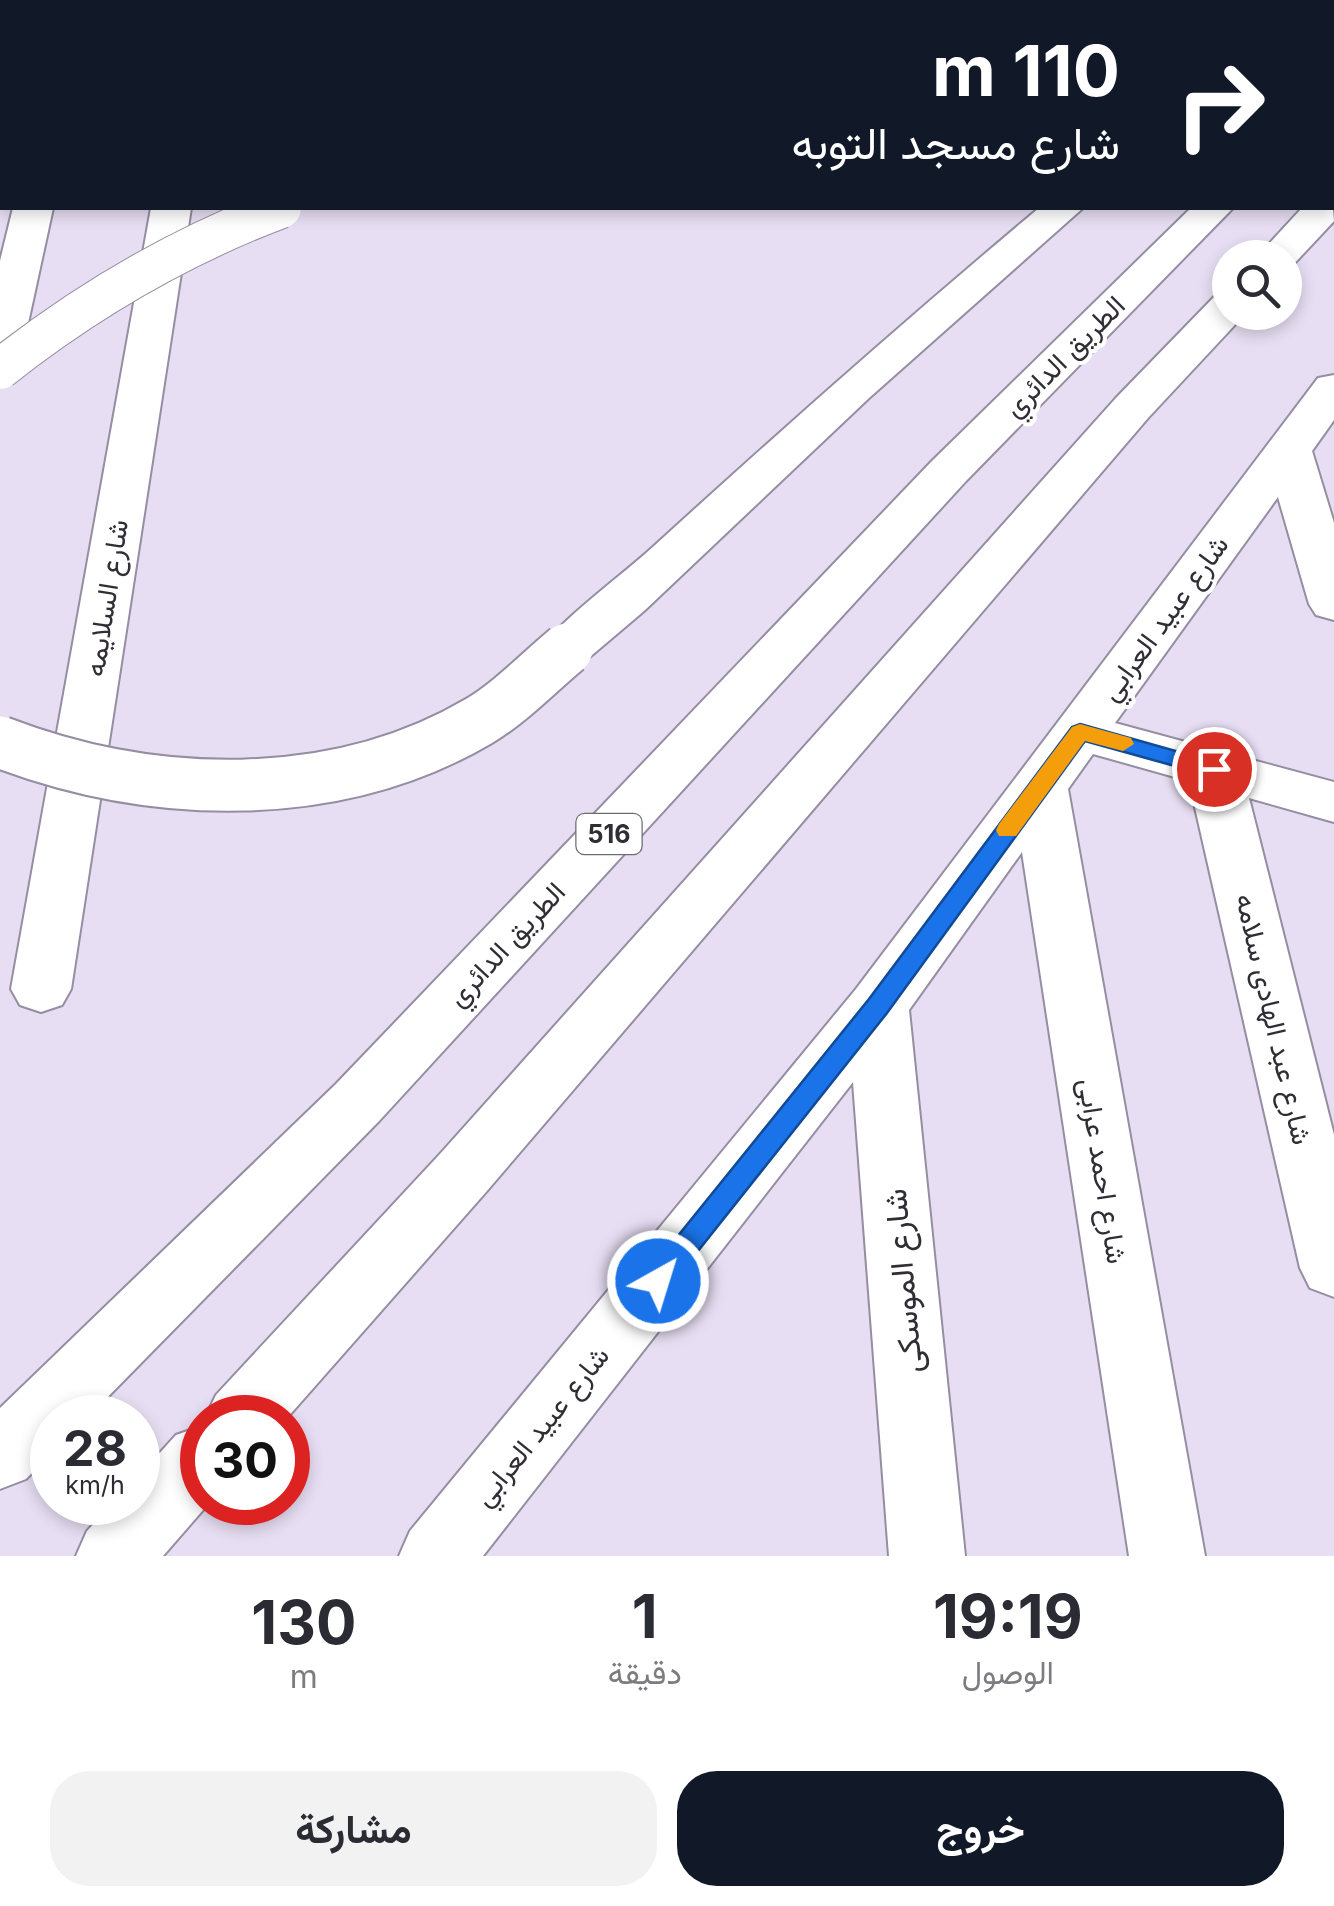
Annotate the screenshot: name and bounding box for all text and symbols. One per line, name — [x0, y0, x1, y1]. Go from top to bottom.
text: 110 m — [932, 28, 1120, 113]
icon: right — [1155, 40, 1285, 170]
text: شارع مسجد التوبه — [791, 115, 1120, 170]
map controls — [1212, 240, 1302, 330]
button: search — [1212, 240, 1302, 330]
street label: الطريق الدائري — [996, 288, 1136, 428]
street label: شارع السلايمه — [77, 517, 137, 679]
street label: شارع عبيد العرابي — [1093, 529, 1240, 711]
pin — [1172, 727, 1257, 812]
icon: arrive — [1187, 742, 1242, 797]
road number: 516 — [576, 814, 642, 854]
street label: الطريق الدائري — [440, 875, 577, 1017]
street label: شارع عبد الهادى سلامه — [1227, 890, 1319, 1148]
street label: شارع احمد عرابى — [1070, 1076, 1134, 1266]
street label: شارع الموسكى — [875, 1187, 933, 1375]
position arrow — [606, 1229, 710, 1333]
street label: شارع عبيد العرابي — [466, 1339, 621, 1517]
speed limit sign: 30 — [180, 1395, 310, 1525]
text: 28 — [63, 1418, 127, 1478]
text: km/h — [65, 1470, 125, 1500]
text: 1 — [632, 1580, 658, 1652]
text: 19:19 — [933, 1580, 1083, 1652]
text: 130 — [251, 1586, 356, 1658]
text: دقيقة — [608, 1653, 682, 1692]
text: الوصول — [962, 1653, 1054, 1692]
text: m — [290, 1657, 318, 1696]
button: مشاركة — [50, 1771, 657, 1886]
button: خروج — [677, 1771, 1284, 1886]

